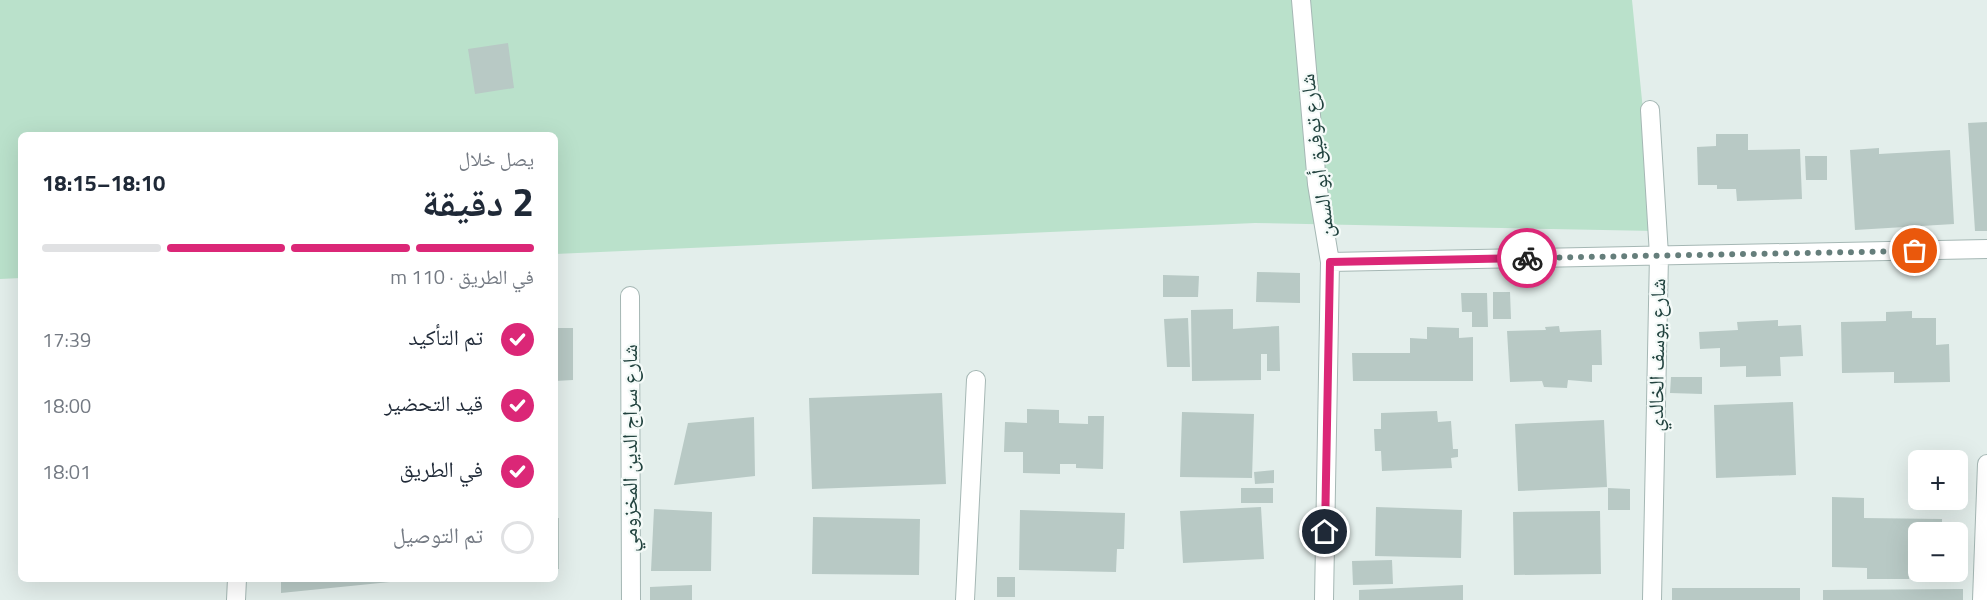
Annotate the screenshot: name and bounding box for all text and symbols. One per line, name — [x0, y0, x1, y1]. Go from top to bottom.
street label: شارع توفيق أبو السمن — [1290, 72, 1342, 240]
text: يصل خلال — [459, 143, 534, 174]
text: 18:10–18:15 — [42, 166, 165, 200]
text: 2 دقيقة — [422, 172, 534, 231]
pin — [1889, 225, 1940, 276]
courier — [1497, 228, 1557, 288]
icon: bag — [1898, 234, 1931, 267]
icon: bike — [1511, 242, 1544, 275]
text: في الطريق · 110 m — [390, 261, 534, 292]
street label: شارع يوسف الخالدي — [1639, 278, 1675, 432]
text: تم التأكيد — [408, 320, 483, 354]
icon: check — [501, 323, 534, 356]
text: 17:39 — [42, 324, 91, 355]
street label: شارع سراج الدين المخزومي — [613, 344, 646, 552]
text: قيد التحضير — [384, 386, 483, 420]
icon: check — [501, 389, 534, 422]
text: 18:00 — [42, 390, 91, 421]
map controls — [1908, 450, 1968, 582]
button: + — [1908, 450, 1968, 510]
text: في الطريق — [400, 452, 483, 486]
icon: check — [501, 455, 534, 488]
text: 18:01 — [42, 456, 91, 487]
pin — [1299, 506, 1350, 557]
icon: home — [1308, 515, 1341, 548]
text: تم التوصيل — [393, 518, 483, 552]
button: − — [1908, 522, 1968, 582]

